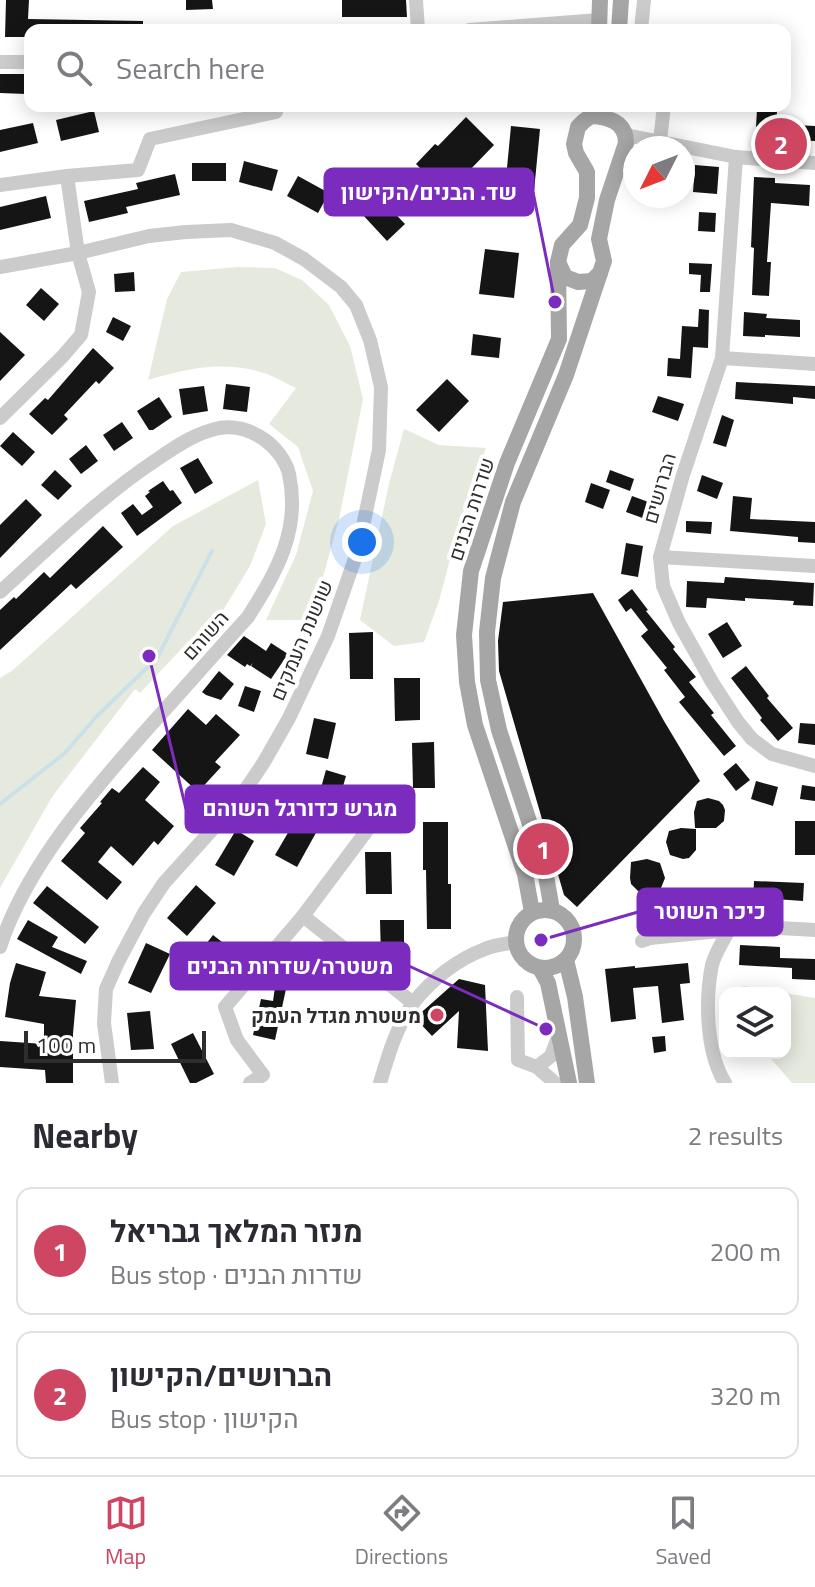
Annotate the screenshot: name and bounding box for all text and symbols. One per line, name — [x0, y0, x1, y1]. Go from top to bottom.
search box — [24, 24, 791, 112]
text: Search here — [116, 45, 265, 91]
icon: search — [52, 46, 96, 90]
pin: 2 — [755, 114, 807, 174]
north arrow — [623, 136, 695, 208]
callout: שד. הבנים/הקישון — [325, 169, 533, 215]
text: שד. הבנים/הקישון — [341, 175, 517, 209]
street label: הברושים — [634, 449, 684, 527]
street label: שדרות הבנים — [440, 453, 502, 565]
your location — [342, 522, 382, 562]
street label: שושנת העמקים — [262, 575, 340, 705]
street label: השוהם — [174, 603, 236, 667]
callout: מגרש כדורגל השוהם — [186, 786, 414, 832]
text: מגרש כדורגל השוהם — [202, 791, 398, 825]
pin: 1 — [517, 819, 569, 879]
callout: כיכר השוטר — [638, 889, 782, 935]
text: כיכר השוטר — [654, 894, 766, 928]
callout: משטרה/שדרות הבנים — [171, 943, 409, 989]
text: משטרה/שדרות הבנים — [187, 949, 393, 983]
map controls — [719, 987, 791, 1059]
button: layers — [719, 987, 791, 1059]
place label: משטרת מגדל העמק — [251, 1000, 421, 1031]
marker: משטרת מגדל העמק — [428, 1006, 446, 1024]
scale bar — [24, 1027, 206, 1063]
text: 100 m — [36, 1028, 96, 1062]
text: Nearby — [32, 1109, 138, 1161]
text: 2 results — [688, 1116, 783, 1155]
text: מנזר המלאך גבריאל — [110, 1208, 363, 1254]
text: 1 — [53, 1232, 67, 1271]
text: 200 m — [710, 1232, 781, 1271]
text: Bus stop · שדרות הבנים — [110, 1255, 363, 1294]
text: הברושים/הקישון — [110, 1352, 332, 1398]
text: 2 — [53, 1376, 67, 1415]
text: 320 m — [710, 1376, 781, 1415]
text: Bus stop · הקישון — [110, 1399, 298, 1438]
tab: Map — [104, 1491, 148, 1573]
tab: Directions — [355, 1491, 448, 1573]
tab: Saved — [655, 1491, 711, 1573]

